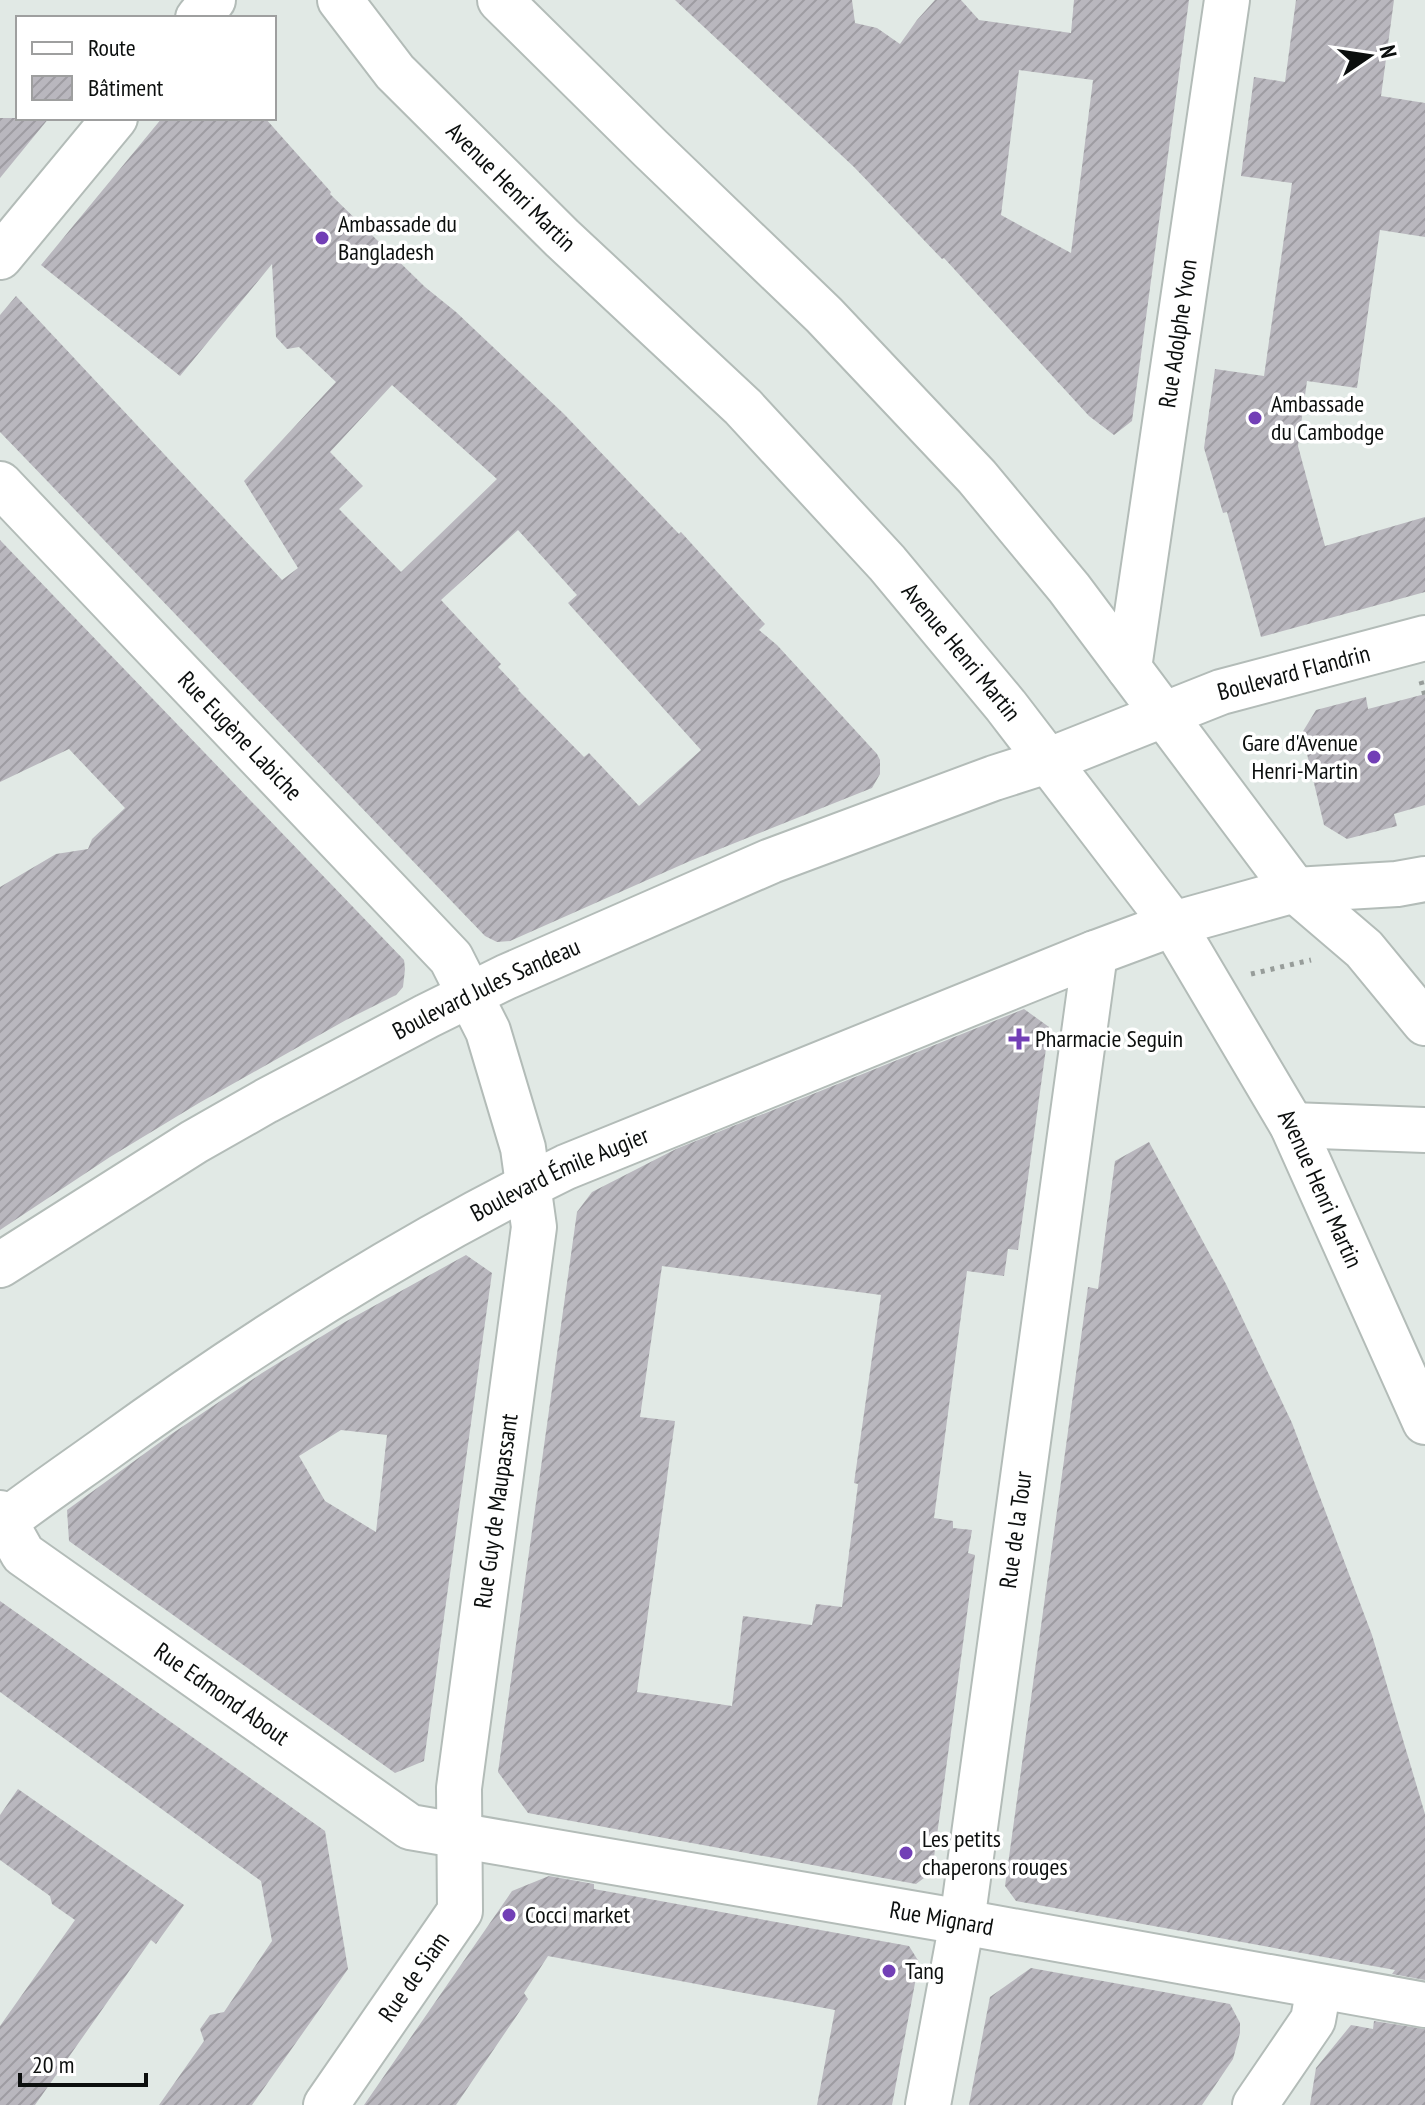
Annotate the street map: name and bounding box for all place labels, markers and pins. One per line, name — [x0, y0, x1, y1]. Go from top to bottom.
place label: Ambassade du Bangladesh — [338, 208, 457, 267]
marker: Ambassade du Bangladesh — [313, 229, 331, 247]
place label: Ambassade du Cambodge — [1271, 388, 1384, 447]
marker: Ambassade du Cambodge — [1246, 409, 1264, 427]
place label: Gare d'Avenue Henri-Martin — [1242, 727, 1358, 786]
marker: Gare d'Avenue Henri-Martin — [1365, 748, 1383, 766]
place label: Pharmacie Seguin — [1035, 1023, 1183, 1054]
marker: Pharmacie Seguin — [1010, 1030, 1028, 1048]
place label: Les petits chaperons rouges — [922, 1823, 1068, 1882]
marker: Les petits chaperons rouges — [897, 1844, 915, 1862]
place label: Cocci market — [525, 1899, 630, 1930]
marker: Cocci market — [500, 1906, 518, 1924]
place label: Tang — [905, 1955, 944, 1986]
marker: Tang — [880, 1962, 898, 1980]

